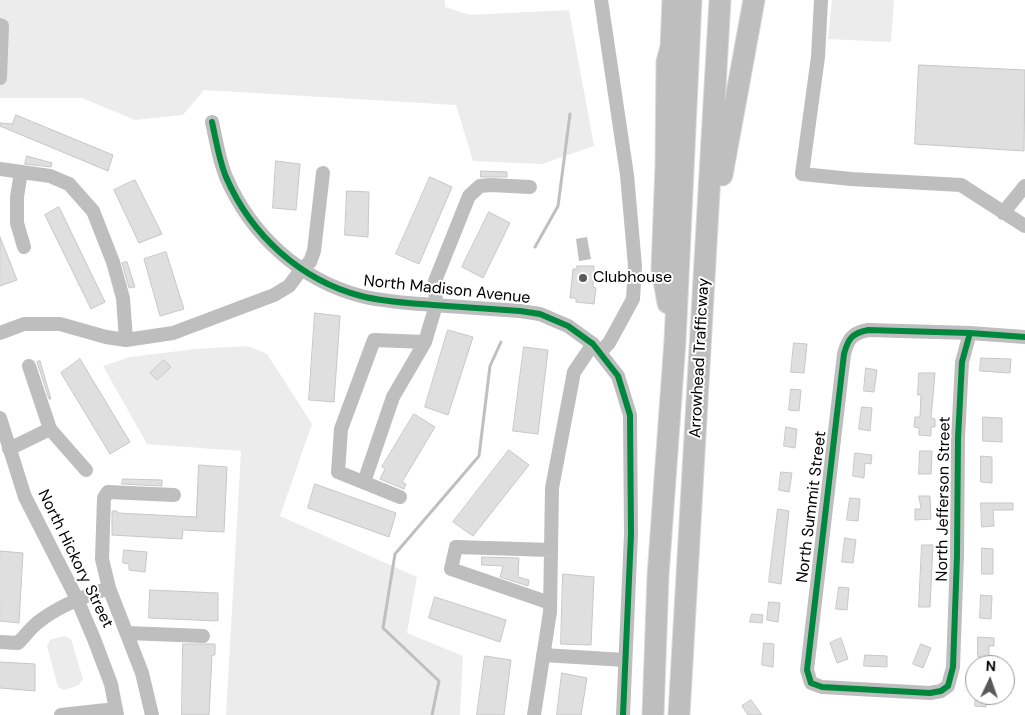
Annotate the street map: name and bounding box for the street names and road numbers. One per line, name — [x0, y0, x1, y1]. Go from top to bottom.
street label: North Madison Avenue — [363, 272, 531, 308]
street label: Arrowhead Trafficway — [686, 277, 714, 439]
street label: North Jefferson Street — [933, 416, 955, 582]
street label: North Summit Street — [793, 430, 831, 584]
street label: North Hickory Street — [33, 487, 117, 631]

